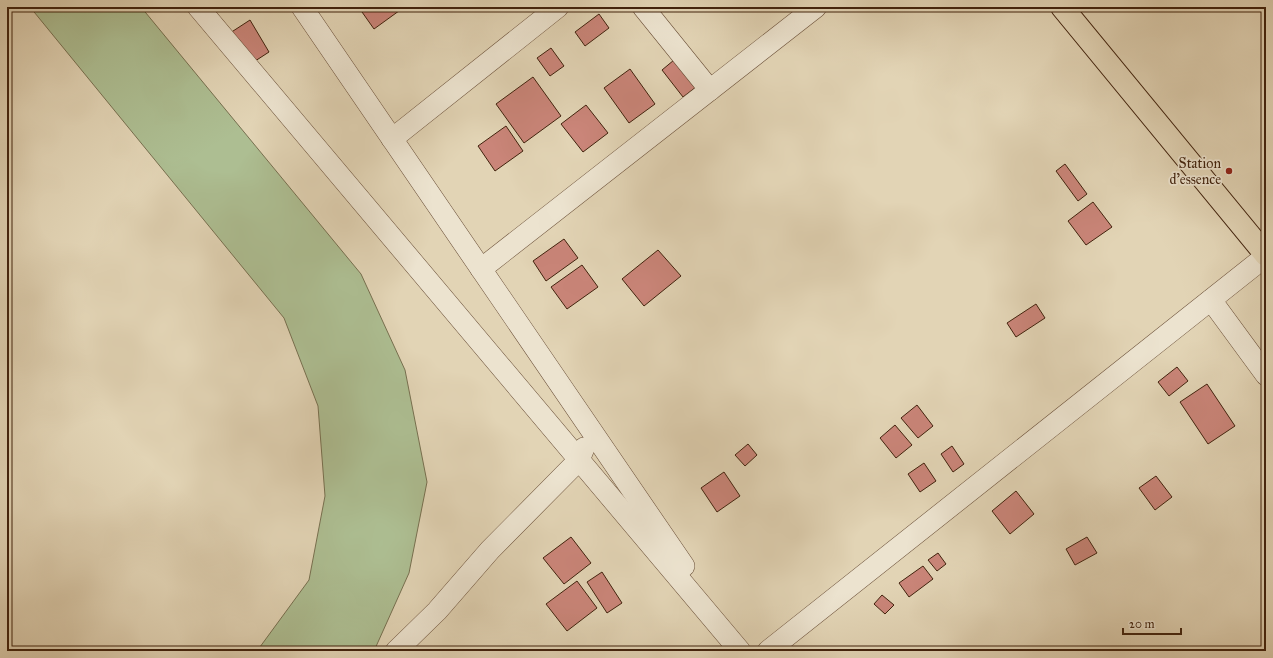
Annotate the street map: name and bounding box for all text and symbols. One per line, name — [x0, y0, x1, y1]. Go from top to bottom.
place label: Station d'essence — [1169, 155, 1221, 188]
marker: Station d'essence — [1224, 166, 1234, 176]
scale bar — [1123, 610, 1181, 636]
text: 20 m — [1129, 617, 1155, 631]

